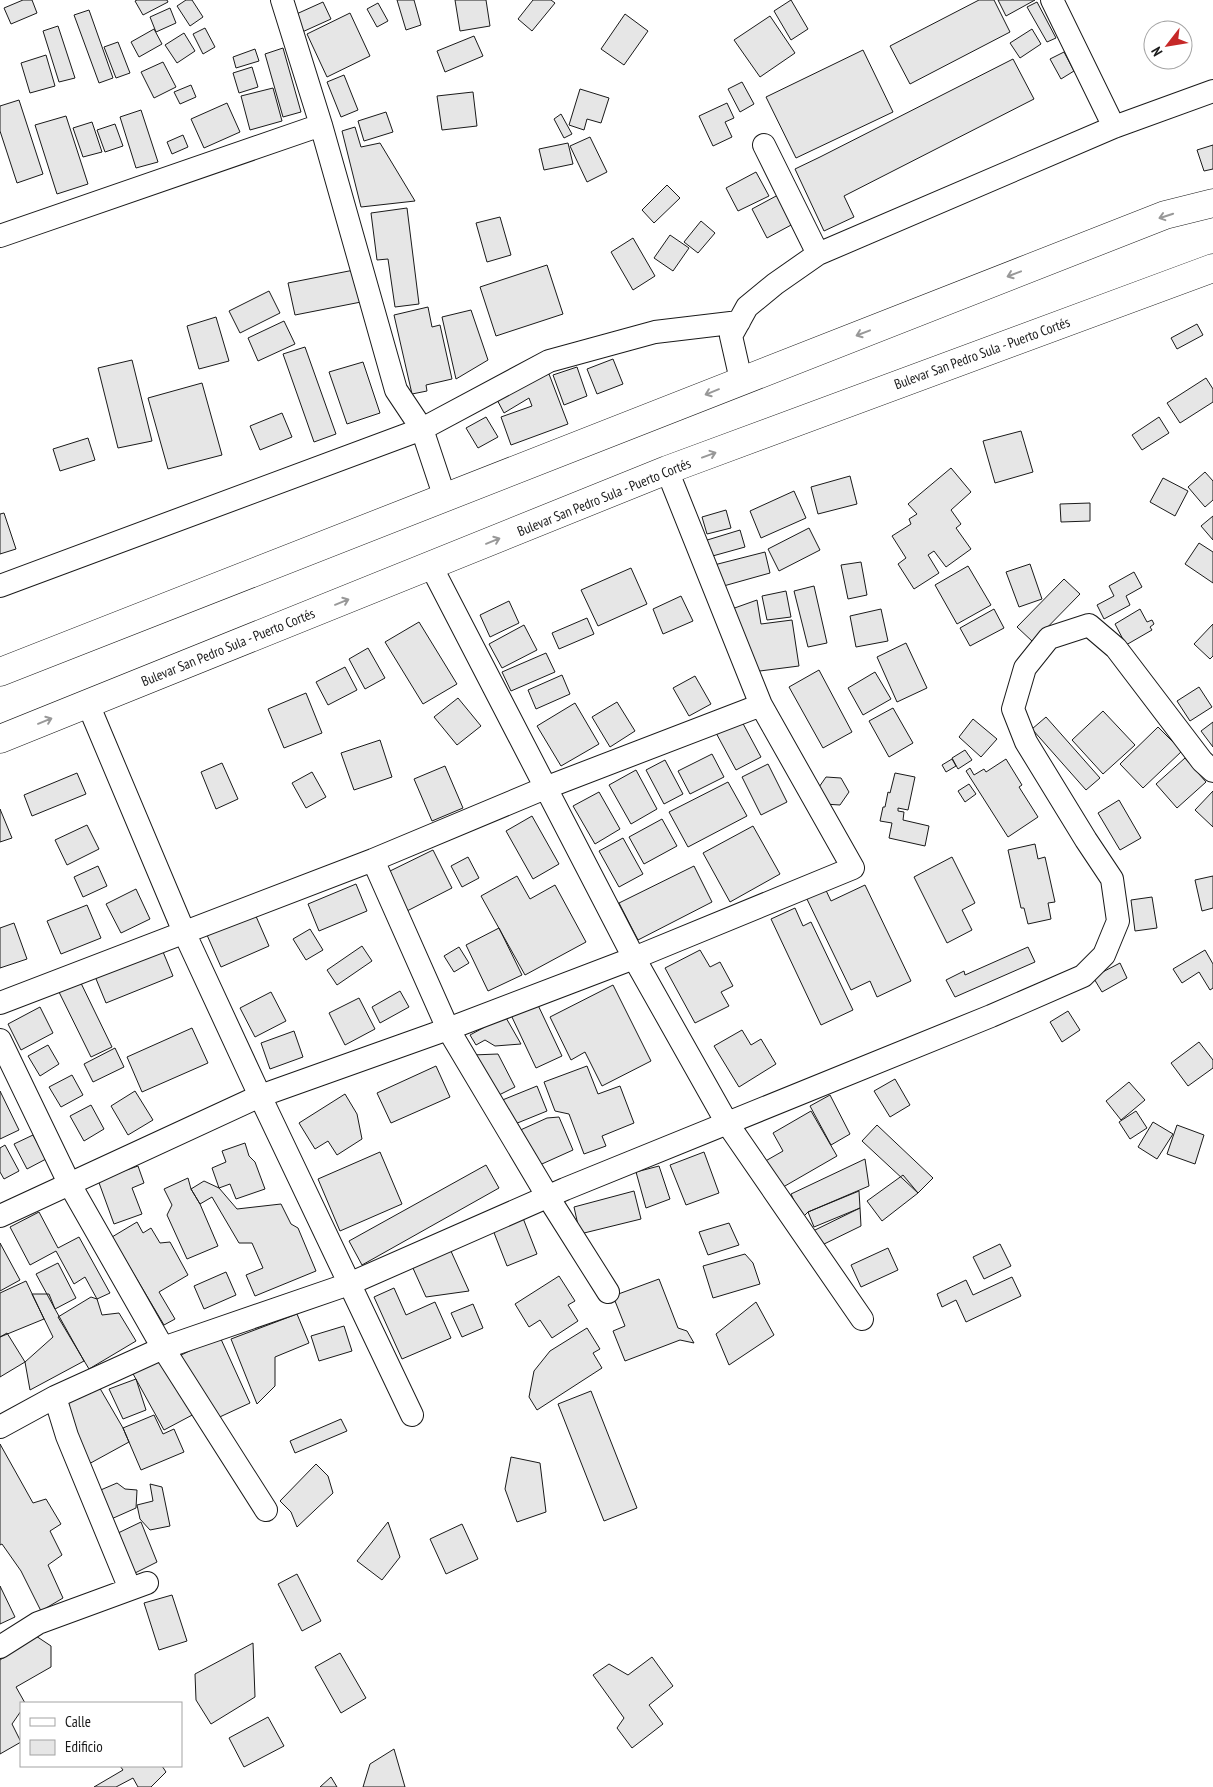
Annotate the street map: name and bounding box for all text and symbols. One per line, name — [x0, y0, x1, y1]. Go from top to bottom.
north arrow — [1143, 20, 1193, 70]
text: N — [1147, 44, 1167, 60]
one-way arrow — [1158, 211, 1174, 221]
one-way arrow — [1007, 270, 1023, 279]
street label: Bulevar San Pedro Sula - Puerto Cortés — [892, 313, 1073, 393]
one-way arrow — [856, 329, 871, 338]
one-way arrow — [704, 388, 720, 397]
one-way arrow — [701, 450, 716, 459]
street label: Bulevar San Pedro Sula - Puerto Cortés — [515, 454, 694, 540]
one-way arrow — [485, 536, 500, 545]
one-way arrow — [334, 597, 349, 606]
street label: Bulevar San Pedro Sula - Puerto Cortés — [139, 604, 318, 690]
one-way arrow — [37, 716, 52, 725]
legend — [20, 1702, 182, 1767]
text: Calle — [65, 1712, 91, 1731]
text: Edificio — [65, 1737, 103, 1756]

